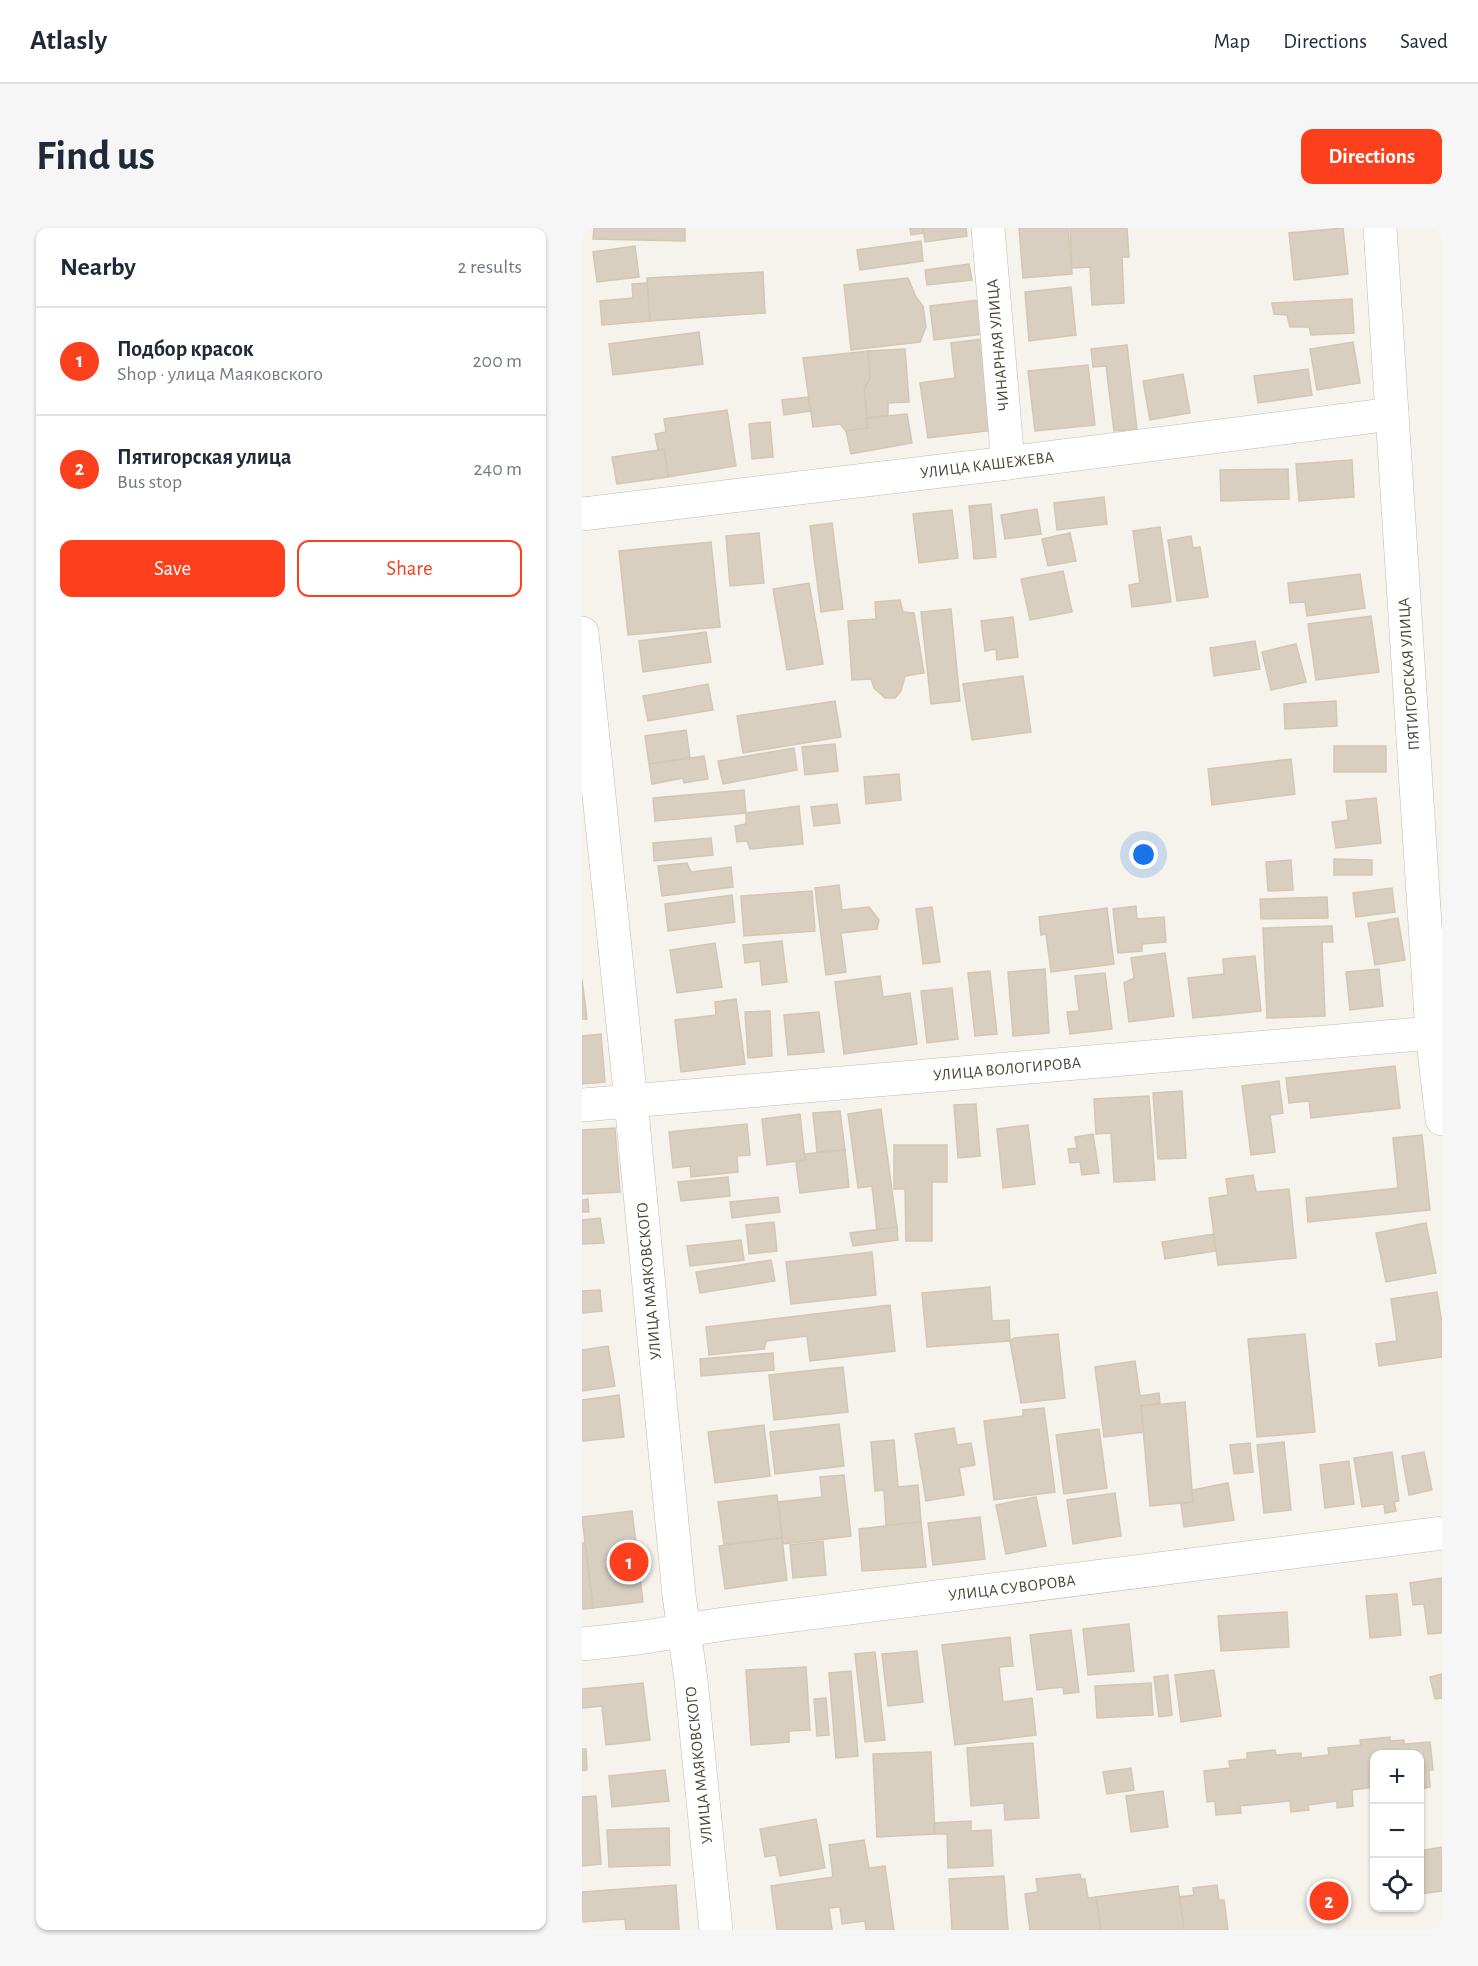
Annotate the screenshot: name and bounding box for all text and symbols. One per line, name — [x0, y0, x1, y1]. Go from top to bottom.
text: Atlasly — [30, 27, 107, 55]
text: Map — [1214, 31, 1250, 52]
text: Directions — [1283, 31, 1367, 52]
text: Saved — [1400, 31, 1448, 52]
button: Directions — [1301, 129, 1442, 184]
text: Find us — [36, 135, 155, 177]
text: Nearby — [60, 254, 136, 280]
text: 2 results — [458, 257, 522, 277]
street label: ЧИНАРНАЯ УЛИЦА — [984, 278, 1012, 412]
text: Подбор красок — [117, 338, 254, 360]
text: 1 — [76, 351, 83, 371]
text: 200 m — [472, 351, 522, 371]
text: Shop · улица Маяковского — [117, 364, 323, 384]
text: Пятигорская улица — [117, 446, 291, 468]
street label: УЛИЦА КАШЕЖЕВА — [919, 449, 1055, 481]
text: 2 — [75, 459, 84, 479]
text: 240 m — [473, 459, 522, 479]
text: Bus stop — [117, 472, 182, 492]
button: Save — [60, 540, 285, 597]
button: Share — [297, 540, 522, 597]
street label: ПЯТИГОРСКАЯ УЛИЦА — [1396, 597, 1422, 751]
your location — [1129, 840, 1158, 869]
street label: УЛИЦА ВОЛОГИРОВА — [932, 1055, 1082, 1083]
street label: УЛИЦА МАЯКОВСКОГО — [634, 1201, 664, 1361]
pin: 1 — [610, 1540, 648, 1584]
street label: УЛИЦА СУВОРОВА — [947, 1572, 1077, 1604]
street label: УЛИЦА МАЯКОВСКОГО — [683, 1685, 715, 1845]
map controls — [1370, 1750, 1424, 1912]
button: + — [1370, 1750, 1424, 1804]
button: − — [1370, 1804, 1424, 1858]
button: locate — [1370, 1858, 1424, 1912]
pin: 2 — [1310, 1878, 1348, 1924]

